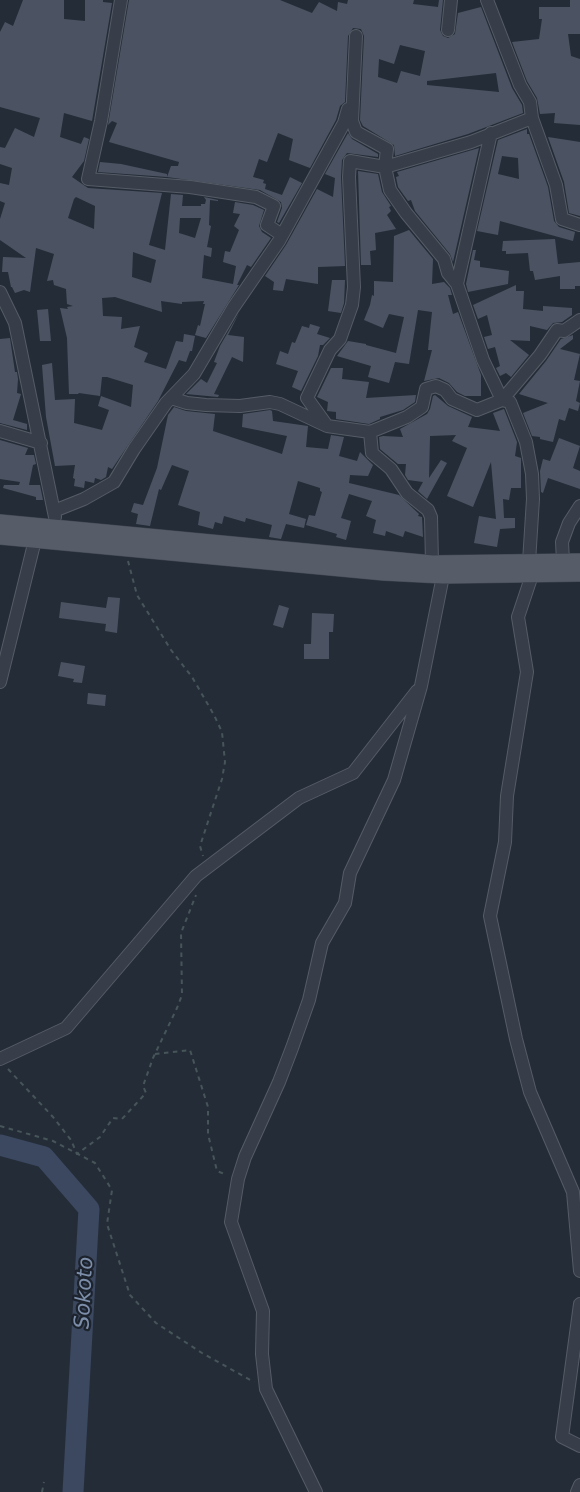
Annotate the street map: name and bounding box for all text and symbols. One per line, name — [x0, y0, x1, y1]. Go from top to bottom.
water label: Sokoto — [71, 1256, 99, 1330]

